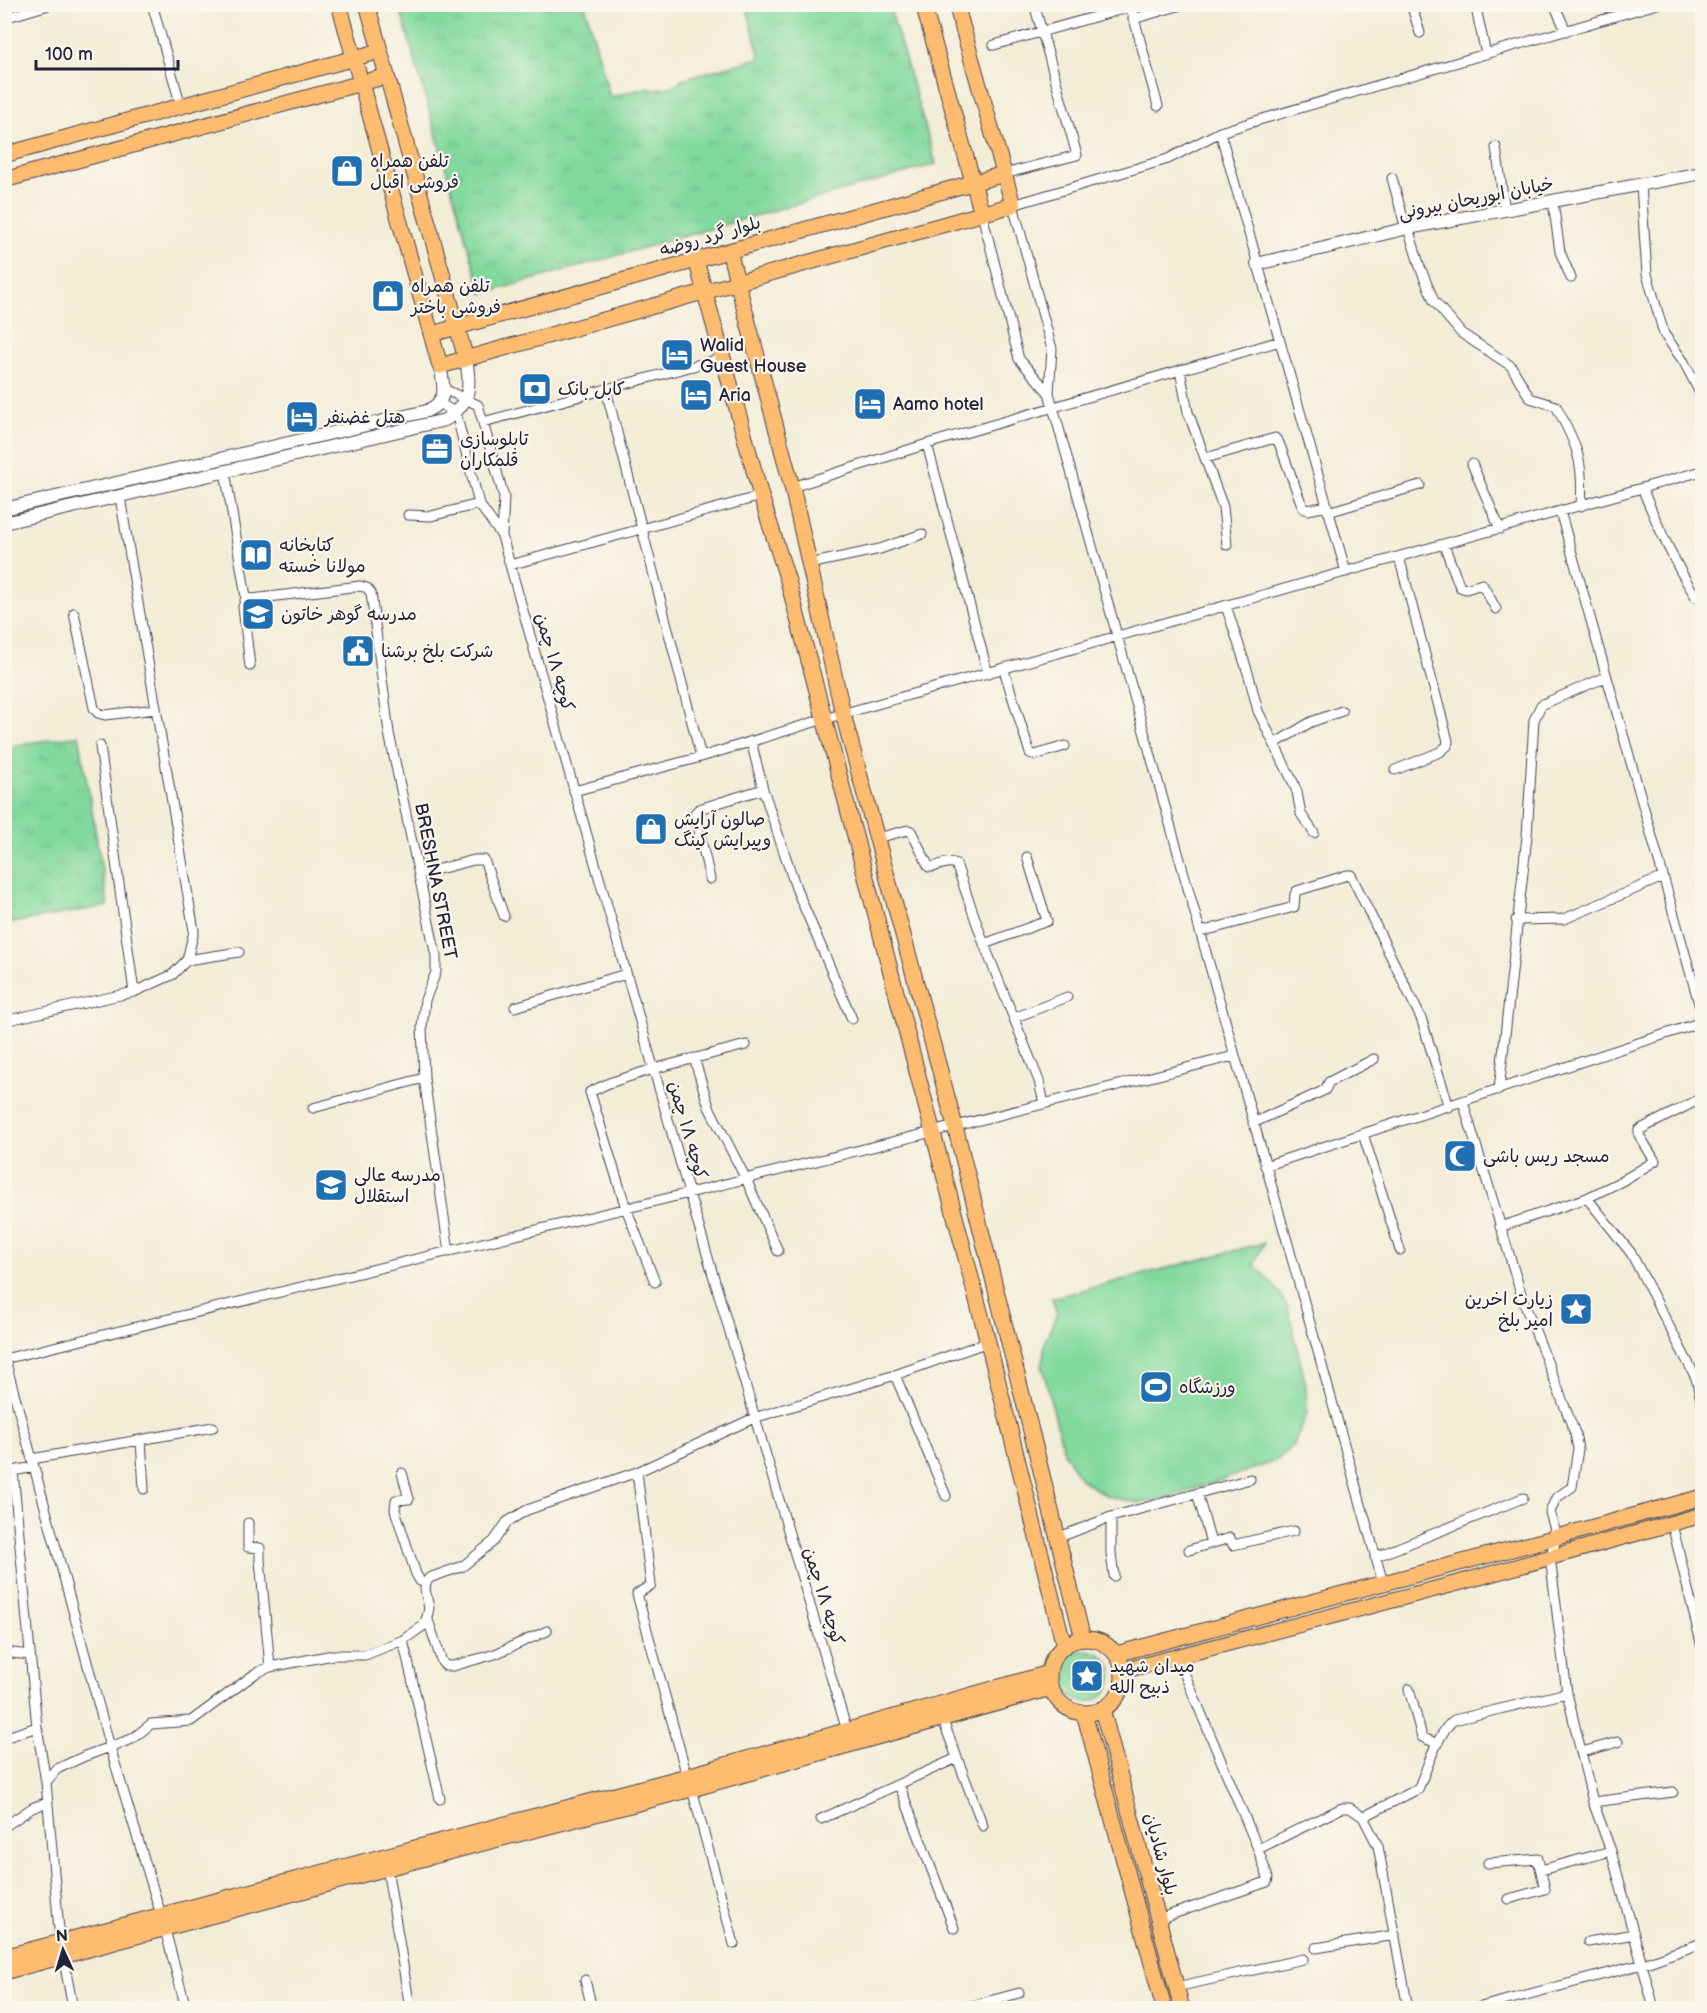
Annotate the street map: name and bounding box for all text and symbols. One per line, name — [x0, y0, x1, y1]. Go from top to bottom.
scale bar — [36, 33, 178, 71]
text: 100 m — [45, 44, 93, 65]
place label: تلفن همراه فروشی اقبال — [370, 151, 459, 193]
shop icon: تلفن همراه فروشی اقبال — [329, 153, 365, 189]
street label: خیابان ابوریحان بیرونی — [1397, 173, 1555, 224]
street label: بلوار گرد روضه — [657, 212, 763, 261]
place label: تلفن همراه فروشی باختر — [409, 276, 501, 318]
shop icon: تلفن همراه فروشی باختر — [370, 278, 406, 314]
place label: Walid Guest House — [700, 335, 807, 377]
hotel icon: Walid Guest House — [659, 337, 695, 373]
bank icon: کابل بانک — [517, 371, 553, 407]
hotel icon: Aria — [678, 377, 714, 413]
place label: کابل بانک — [558, 379, 625, 400]
place label: Aria — [719, 385, 751, 406]
hotel icon: Aamo hotel — [852, 386, 888, 422]
place label: Aamo hotel — [893, 394, 983, 415]
hotel icon: هتل غضنفر — [284, 399, 320, 435]
place label: هتل غضنفر — [323, 407, 405, 428]
place label: تابلوسازی قلمکاران — [460, 429, 529, 471]
office icon: تابلوسازی قلمکاران — [419, 431, 455, 467]
place label: کتابخانه مولانا خسته — [279, 535, 366, 578]
library icon: کتابخانه مولانا خسته — [238, 537, 274, 573]
school or university icon: مدرسه گوهر خاتون — [240, 596, 276, 632]
place label: مدرسه گوهر خاتون — [281, 604, 417, 625]
street label: كوچه ١٨ چمن — [530, 611, 579, 714]
public building icon: شرکت بلخ برشنا — [340, 633, 376, 669]
place label: شرکت بلخ برشنا — [381, 641, 494, 663]
street label: BRESHNA STREET — [410, 801, 461, 961]
place label: صالون آرایش وپیرایش کینگ — [674, 809, 771, 852]
shop icon: صالون آرایش وپیرایش کینگ — [633, 811, 669, 847]
street label: كوچه ١٨ چمن — [663, 1079, 712, 1182]
mosque icon: مسجد ریس باشی — [1442, 1138, 1478, 1174]
place label: مسجد ریس باشی — [1483, 1146, 1609, 1167]
place label: مدرسه عالی استقلال — [354, 1165, 441, 1207]
school or university icon: مدرسه عالی استقلال — [313, 1167, 349, 1203]
place label: زیارت اخرین امیر بلخ — [1465, 1289, 1553, 1332]
place icon: زیارت اخرین امیر بلخ — [1558, 1291, 1594, 1327]
sports icon: ورزشگاه — [1138, 1369, 1174, 1405]
place label: ورزشگاه — [1179, 1377, 1236, 1398]
street label: كوچه ١٨ چمن — [798, 1545, 848, 1648]
place label: میدان شهید ذبیح الله — [1110, 1656, 1195, 1699]
place icon: میدان شهید ذبیح الله — [1069, 1658, 1105, 1694]
street label: بلوار شادیان — [1139, 1811, 1182, 1898]
north arrow — [33, 1920, 93, 1980]
text: N — [55, 1927, 69, 1946]

